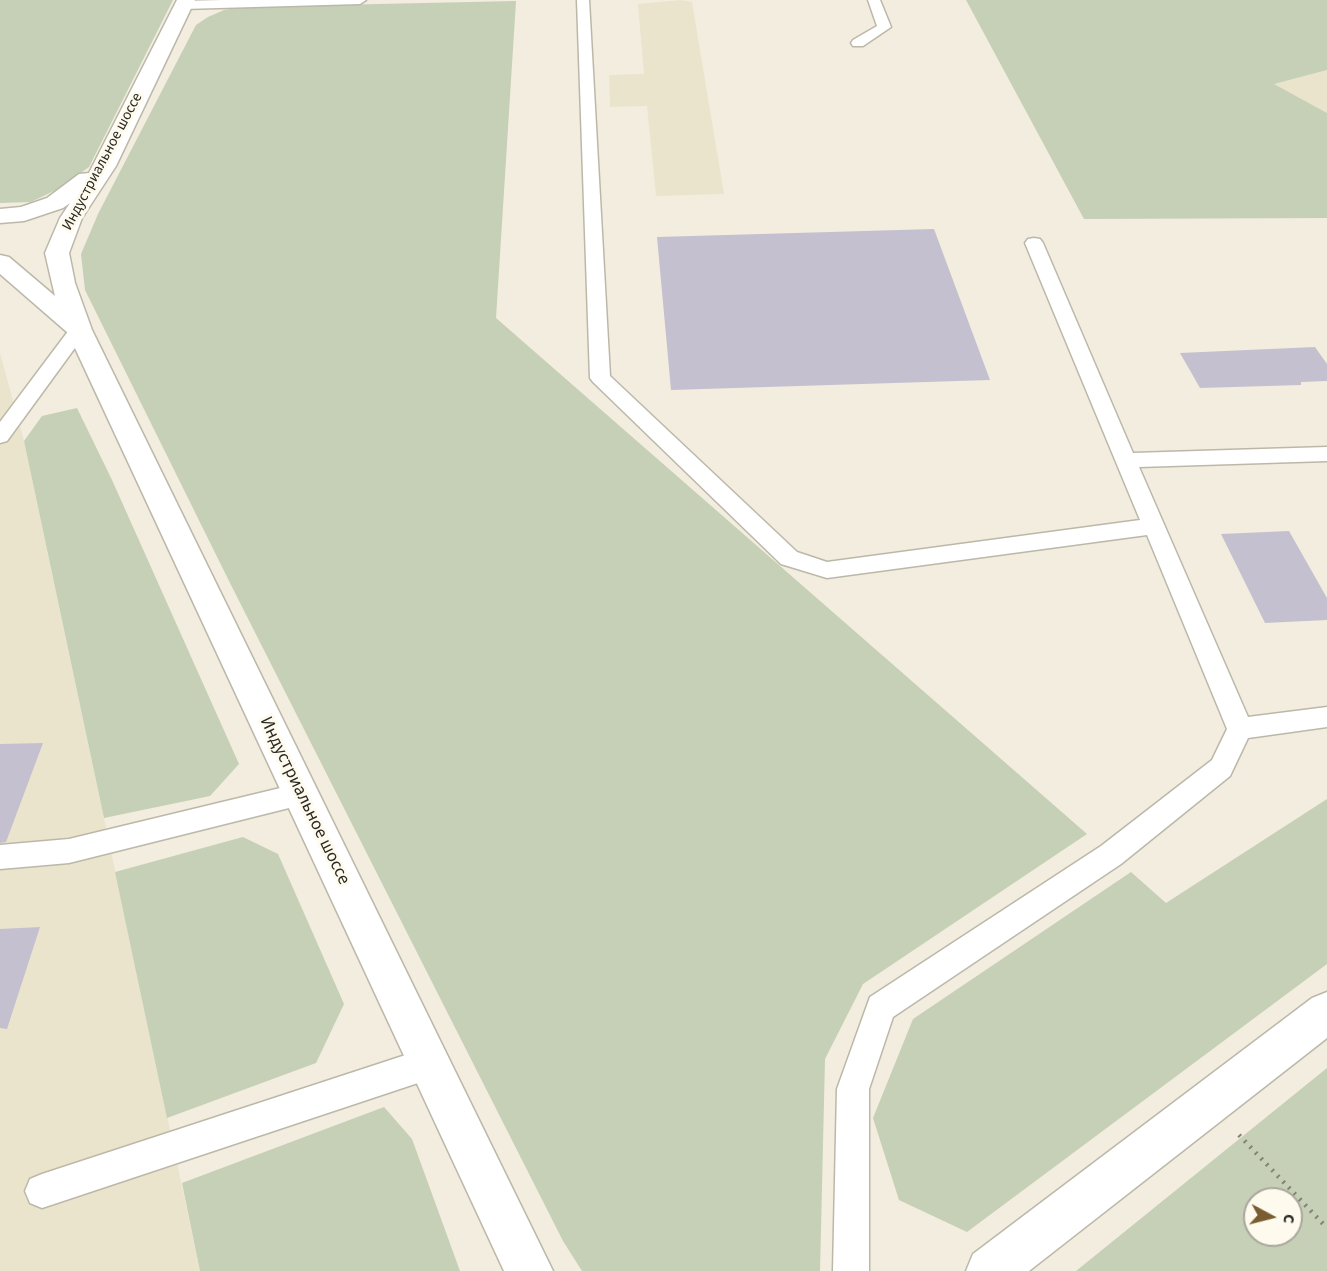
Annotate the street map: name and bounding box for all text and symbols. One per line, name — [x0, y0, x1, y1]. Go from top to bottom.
street label: Индустриальное шоссе — [59, 90, 147, 234]
street label: Индустриальное шоссе — [254, 714, 354, 888]
north arrow — [1243, 1187, 1303, 1247]
text: С — [1277, 1213, 1300, 1225]

